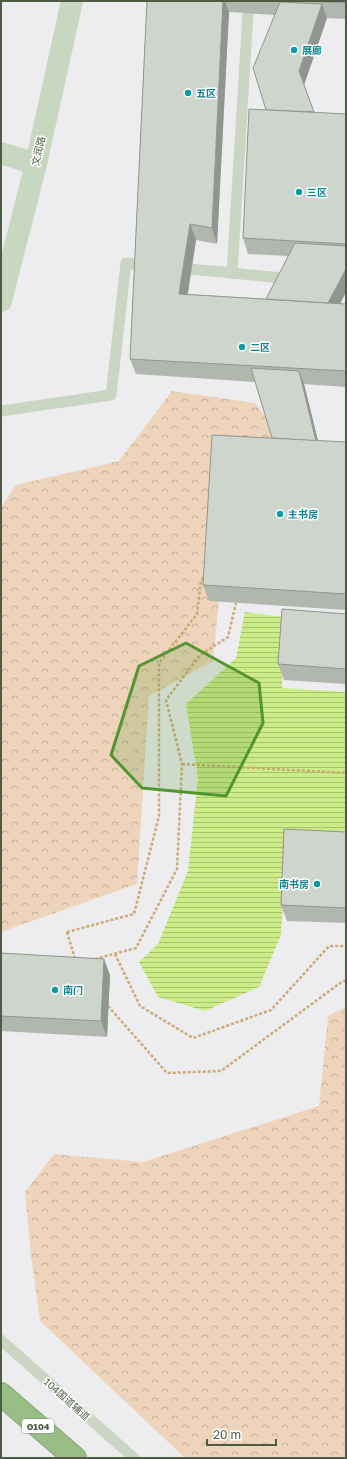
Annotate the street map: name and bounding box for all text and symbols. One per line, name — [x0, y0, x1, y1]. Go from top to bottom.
place label: 展廊 — [302, 44, 322, 56]
marker: 展廊 — [289, 45, 299, 55]
place label: 五区 — [196, 87, 216, 99]
marker: 五区 — [183, 88, 193, 98]
street label: 文润路 — [29, 135, 47, 167]
place label: 三区 — [307, 186, 327, 198]
marker: 三区 — [294, 187, 304, 197]
place label: 二区 — [250, 341, 270, 353]
marker: 二区 — [237, 342, 247, 352]
place label: 主书房 — [288, 508, 318, 520]
marker: 主书房 — [275, 509, 285, 519]
place label: 南书房 — [279, 878, 309, 890]
marker: 南书房 — [312, 879, 322, 889]
place label: 南门 — [63, 984, 83, 996]
marker: 南门 — [50, 985, 60, 995]
street label: 104国道辅道 — [42, 1375, 92, 1423]
road number: G104 — [22, 1419, 54, 1433]
scale bar — [207, 1421, 276, 1447]
text: 20 m — [213, 1427, 241, 1442]

